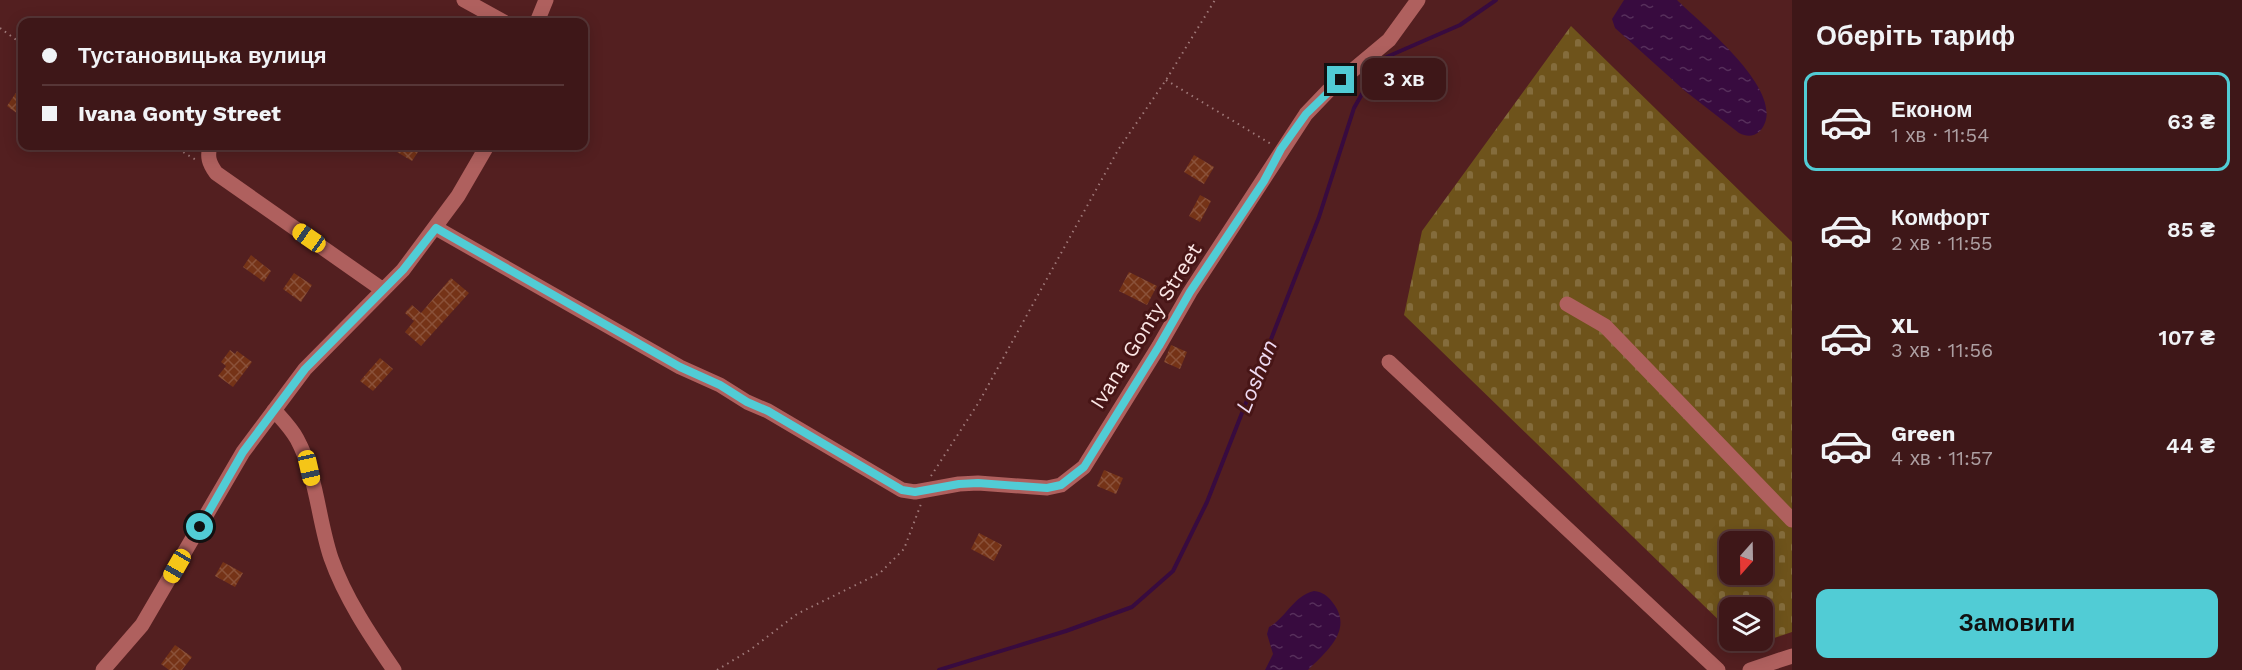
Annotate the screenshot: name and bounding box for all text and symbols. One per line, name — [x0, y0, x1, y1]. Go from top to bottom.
text: Оберіть тариф — [1816, 20, 2015, 52]
text: Тустановицька вулиця — [78, 43, 327, 68]
callout: 3 хв — [1362, 59, 1446, 101]
route end — [1327, 66, 1354, 93]
text: 3 хв — [1383, 67, 1425, 91]
icon: car — [1819, 95, 1873, 149]
text: Економ — [1891, 97, 1973, 122]
text: Ivana Gonty Street — [78, 101, 281, 126]
text: 63 ₴ — [2167, 109, 2215, 134]
text: 1 хв · 11:54 — [1891, 123, 1989, 147]
icon: car — [1819, 203, 1873, 257]
text: Комфорт — [1891, 205, 1990, 230]
text: 85 ₴ — [2167, 217, 2215, 242]
car — [289, 220, 329, 256]
text: 2 хв · 11:55 — [1891, 231, 1993, 255]
street label: Ivana Gonty Street — [1085, 238, 1207, 413]
icon: car — [1819, 311, 1873, 365]
text: XL — [1891, 313, 1919, 338]
text: 107 ₴ — [2159, 325, 2215, 350]
water label: Loshan — [1231, 336, 1282, 416]
text: 3 хв · 11:56 — [1891, 338, 1993, 362]
icon: car — [1819, 419, 1873, 473]
text: Green — [1891, 421, 1955, 446]
text: 44 ₴ — [2166, 433, 2215, 458]
text: 4 хв · 11:57 — [1891, 446, 1993, 470]
car — [296, 448, 322, 488]
route start — [186, 513, 213, 540]
north arrow — [1719, 531, 1773, 585]
map controls — [1719, 531, 1773, 651]
car — [160, 546, 194, 586]
button: Замовити — [1816, 589, 2218, 658]
button: layers — [1719, 597, 1773, 651]

